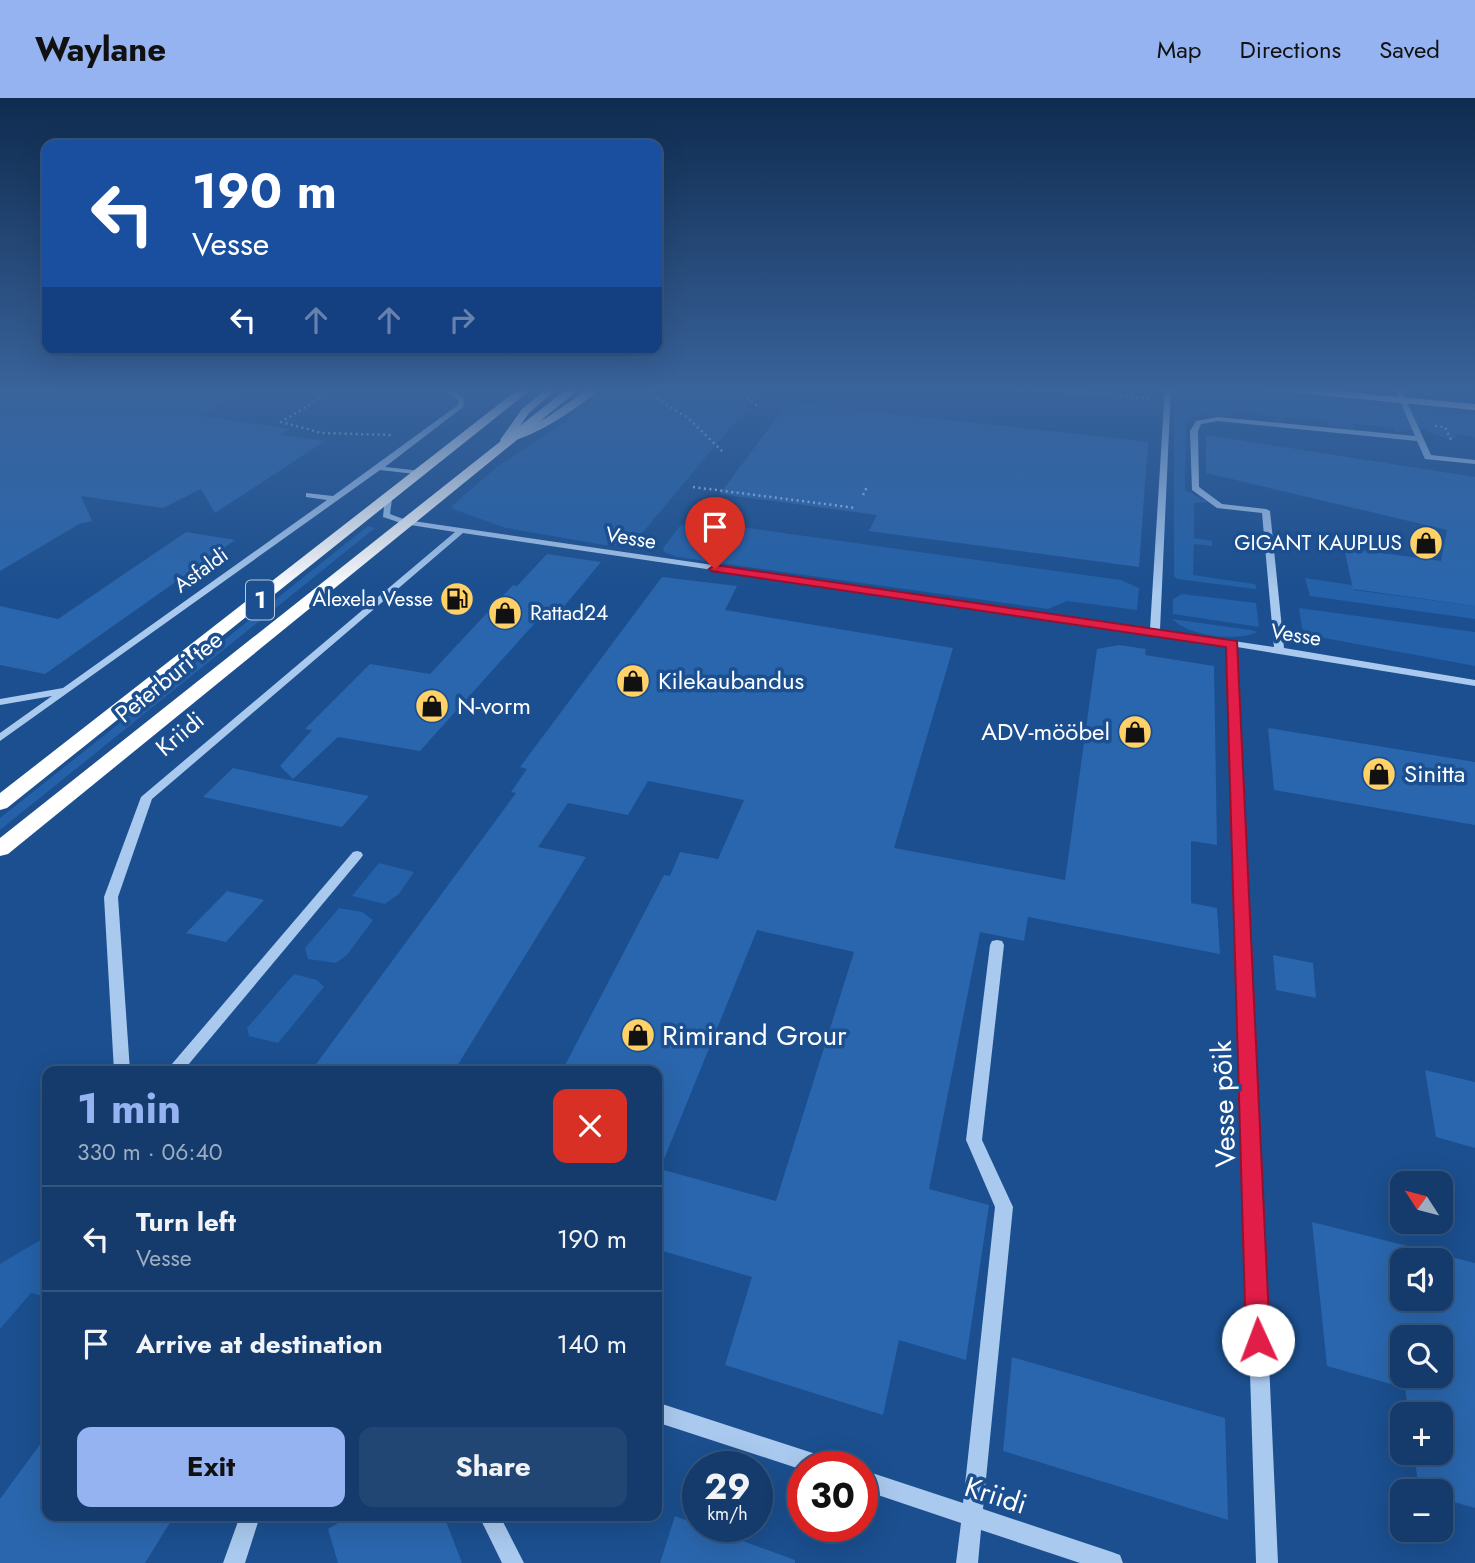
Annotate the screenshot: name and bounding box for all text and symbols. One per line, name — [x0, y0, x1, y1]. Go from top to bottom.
text: Waylane — [35, 26, 166, 73]
text: Map — [1157, 32, 1202, 67]
text: Directions — [1240, 32, 1341, 67]
text: Saved — [1379, 32, 1440, 67]
text: 190 m — [192, 156, 337, 226]
icon: left — [77, 168, 168, 259]
text: Vesse — [192, 221, 269, 267]
icon: left — [224, 301, 262, 339]
icon: ahead — [297, 301, 335, 339]
icon: ahead — [370, 301, 408, 339]
icon: right — [443, 301, 481, 339]
pin — [685, 497, 745, 569]
icon: arrive — [696, 508, 734, 546]
street label: Vesse — [604, 519, 659, 557]
shop icon: GIGANT KAUPLUS — [1407, 524, 1445, 562]
place label: GIGANT KAUPLUS — [1234, 528, 1402, 558]
street label: Asfaldi — [168, 540, 234, 600]
road number: 1 — [246, 580, 274, 620]
fuel station icon: Alexela Vesse — [438, 580, 476, 618]
place label: Alexela Vesse — [313, 584, 433, 614]
shop icon: Rattad24 — [486, 594, 524, 632]
place label: Rattad24 — [530, 598, 608, 628]
street label: Vesse — [1269, 616, 1324, 654]
street label: Peterburi tee — [107, 622, 230, 731]
shop icon: Kilekaubandus — [614, 662, 652, 700]
place label: Kilekaubandus — [658, 663, 804, 698]
shop icon: N-vorm — [413, 687, 451, 725]
place label: N-vorm — [457, 688, 531, 723]
street label: Kriidi — [148, 703, 212, 764]
shop icon: ADV-mööbel — [1116, 713, 1154, 751]
place label: ADV-mööbel — [981, 714, 1110, 749]
shop icon: Sinitta — [1360, 755, 1398, 793]
place label: Sinitta — [1404, 756, 1465, 791]
place label: Rimirand Grour — [662, 1015, 847, 1056]
shop icon: Rimirand Grour — [619, 1016, 657, 1054]
street label: Vesse põik — [1201, 1039, 1246, 1168]
text: 1 min — [77, 1078, 181, 1139]
button: close — [553, 1089, 627, 1163]
text: 330 m · 06:40 — [77, 1135, 223, 1169]
north arrow — [1390, 1171, 1452, 1234]
map controls — [1390, 1171, 1453, 1542]
text: Turn left — [136, 1203, 236, 1241]
icon: left — [77, 1220, 115, 1258]
text: 190 m — [557, 1220, 627, 1258]
text: Vesse — [136, 1241, 192, 1275]
button: sound — [1390, 1248, 1453, 1311]
position arrow — [1221, 1303, 1295, 1377]
icon: arrive — [77, 1325, 115, 1363]
text: Arrive at destination — [136, 1325, 383, 1363]
text: 140 m — [556, 1325, 627, 1363]
button: search — [1390, 1325, 1453, 1388]
button: + — [1390, 1402, 1453, 1465]
button: Exit — [77, 1427, 345, 1507]
button: Share — [359, 1427, 627, 1507]
speed limit sign: 30 — [787, 1451, 878, 1542]
text: 29 — [704, 1462, 751, 1512]
street label: Kriidi — [959, 1466, 1032, 1525]
button: − — [1390, 1479, 1453, 1542]
text: km/h — [707, 1501, 748, 1527]

